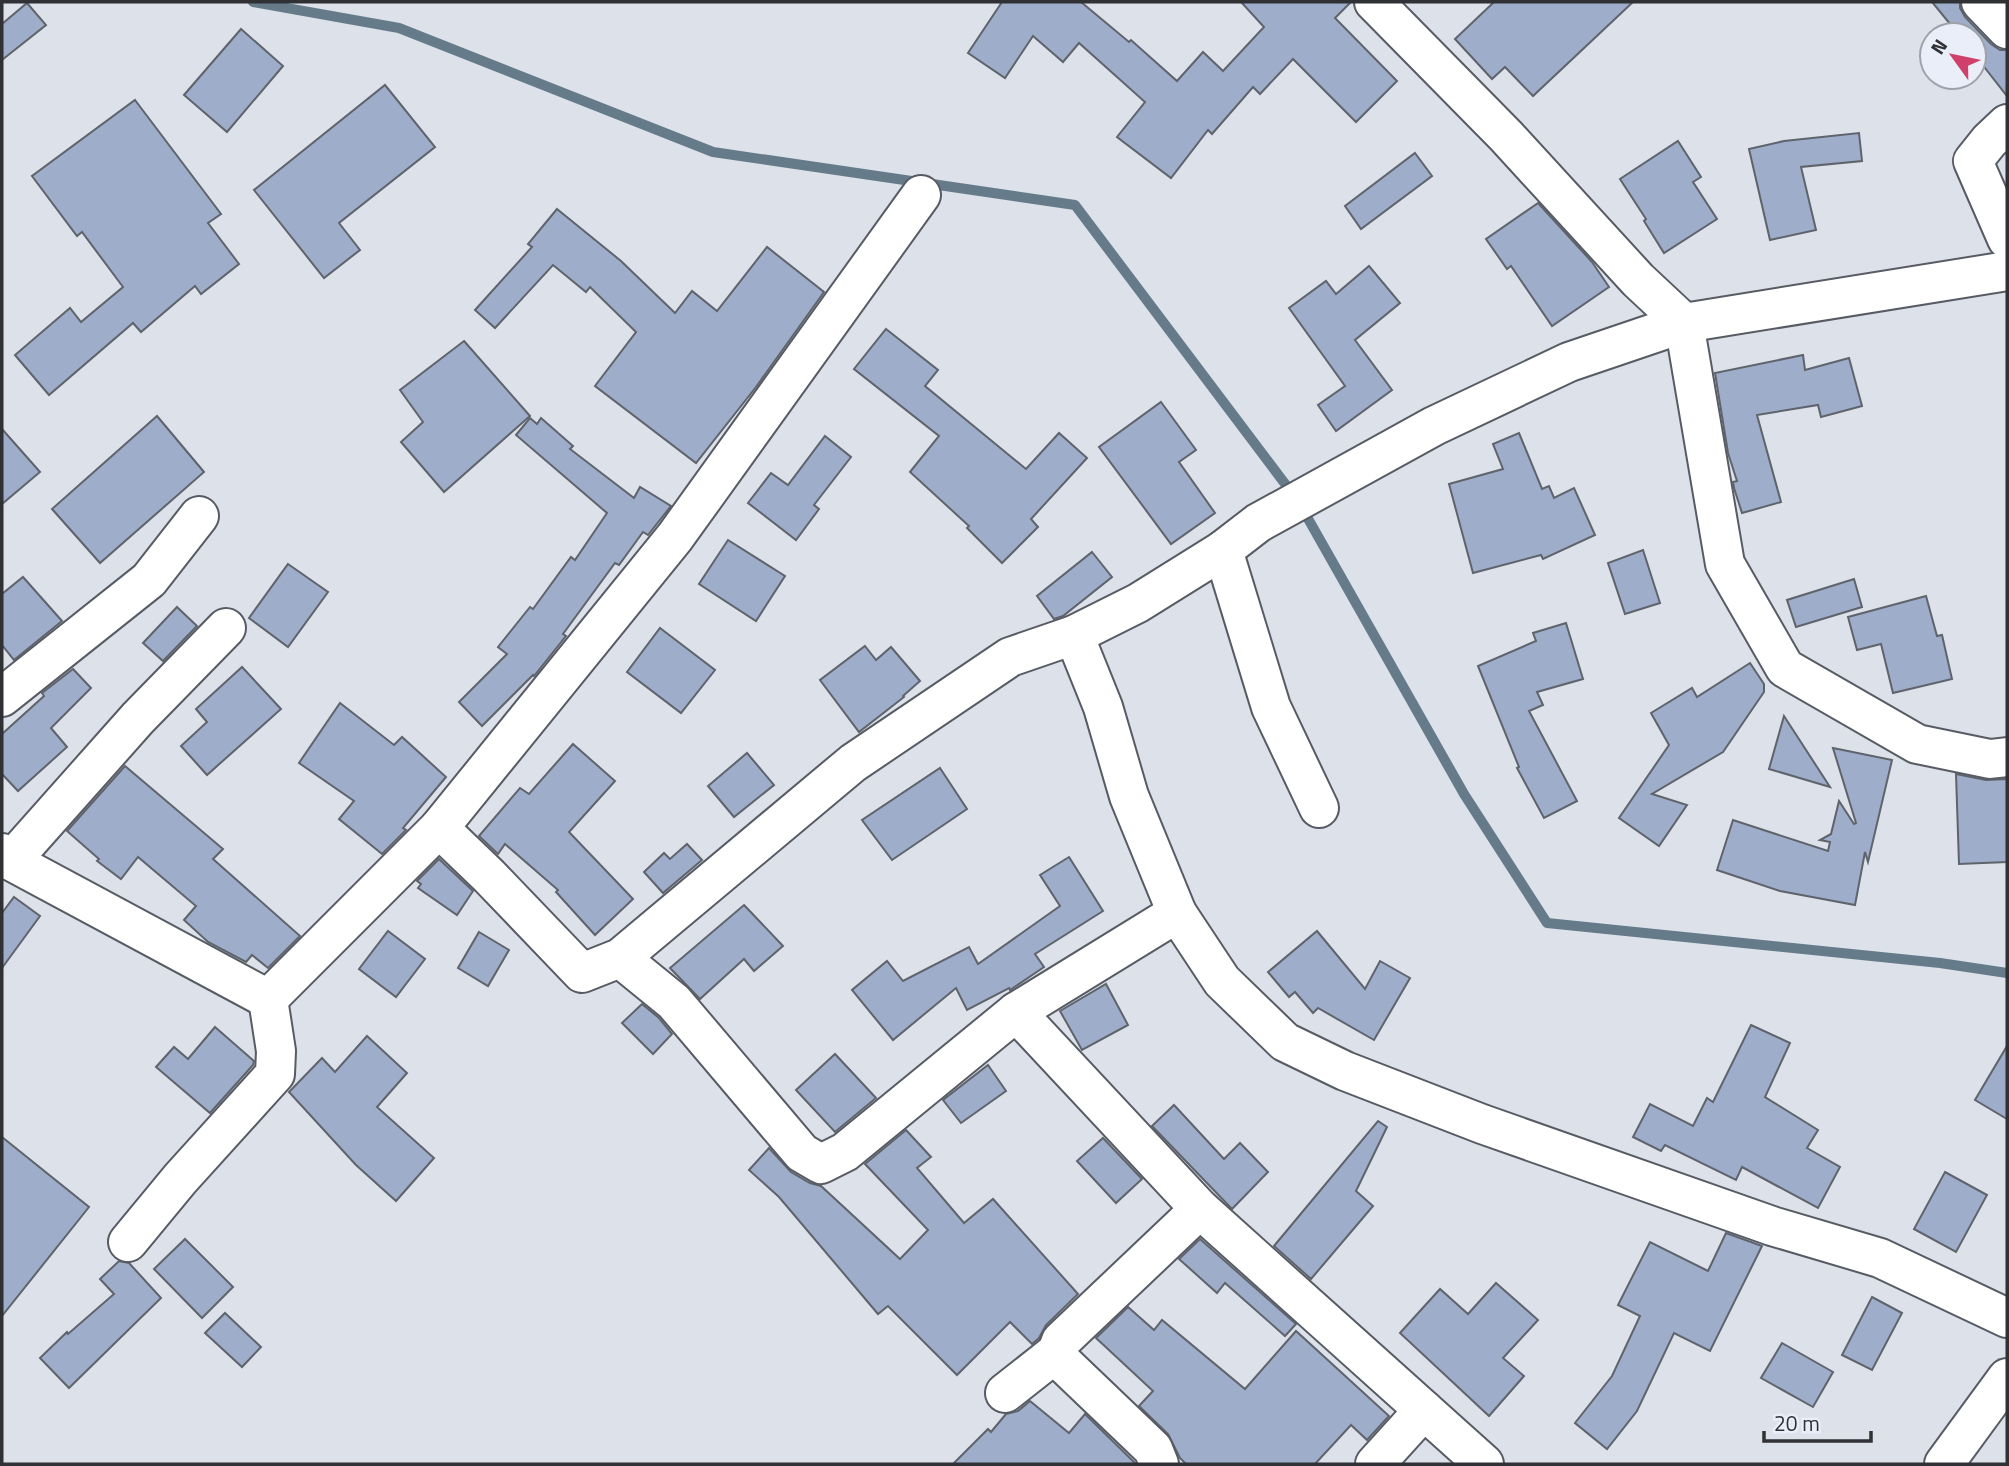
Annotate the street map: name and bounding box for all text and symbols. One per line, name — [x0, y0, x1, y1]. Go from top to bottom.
north arrow — [1918, 21, 1988, 91]
text: N — [1923, 33, 1954, 60]
scale bar — [1764, 1400, 1871, 1444]
text: 20 m — [1774, 1407, 1820, 1439]

